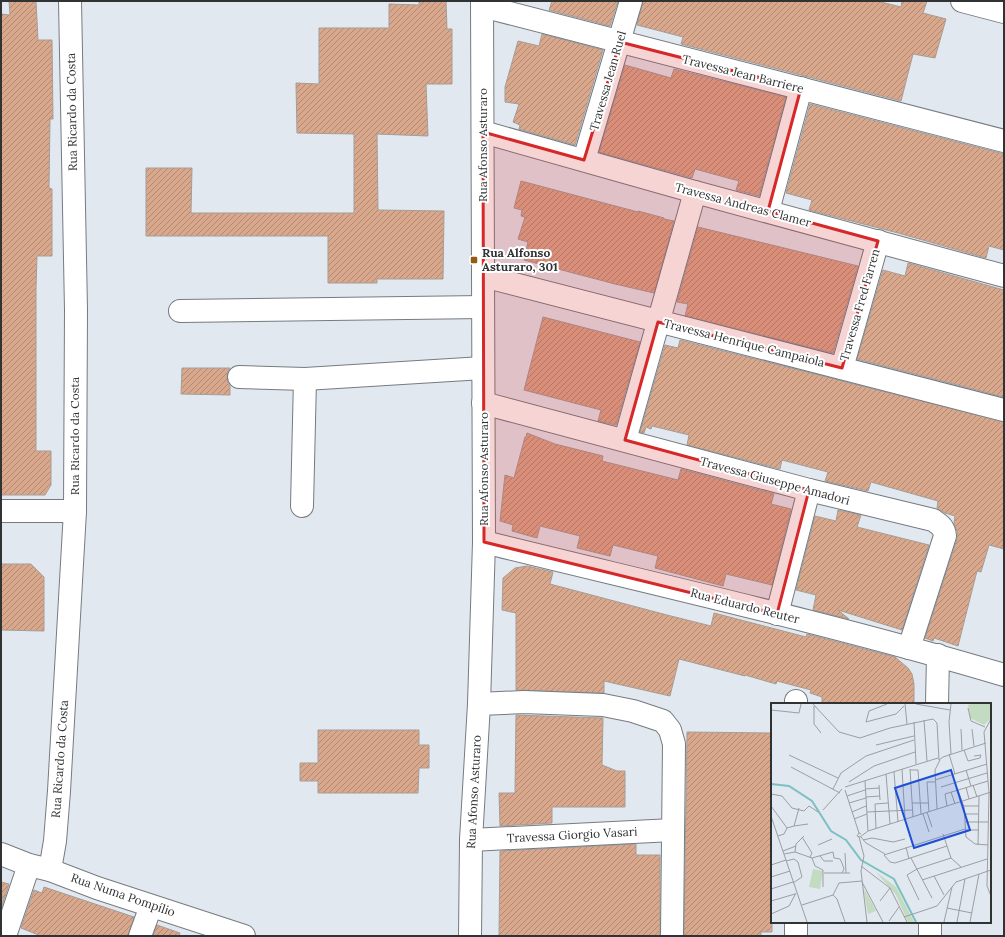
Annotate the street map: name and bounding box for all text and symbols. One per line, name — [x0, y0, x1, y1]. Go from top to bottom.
street label: Travessa Jean Ruel — [586, 29, 629, 133]
street label: Travessa Jean Barriere — [681, 51, 806, 96]
street label: Rua Ricardo da Costa — [63, 53, 80, 171]
street label: Rua Afonso Asturaro — [475, 88, 490, 202]
street label: Travessa Andreas Clamer — [673, 179, 814, 230]
place label: Rua Alfonso Asturaro, 301 — [482, 245, 558, 274]
street label: Travessa Fred Farren — [836, 247, 883, 363]
marker: Rua Alfonso Asturaro, 301 — [469, 255, 479, 265]
street label: Travessa Henrique Campaiola — [662, 315, 826, 370]
street label: Rua Ricardo da Costa — [67, 377, 82, 495]
street label: Rua Afonso Asturaro — [476, 412, 491, 526]
street label: Travessa Giuseppe Amadori — [699, 453, 852, 508]
street label: Rua Eduardo Reuter — [689, 585, 802, 627]
street label: Rua Ricardo da Costa — [48, 699, 71, 818]
inset map — [771, 703, 991, 923]
street label: Rua Afonso Asturaro — [463, 735, 484, 849]
street label: Travessa Giorgio Vasari — [506, 824, 638, 845]
street label: Rua Numa Pompílio — [69, 870, 177, 919]

